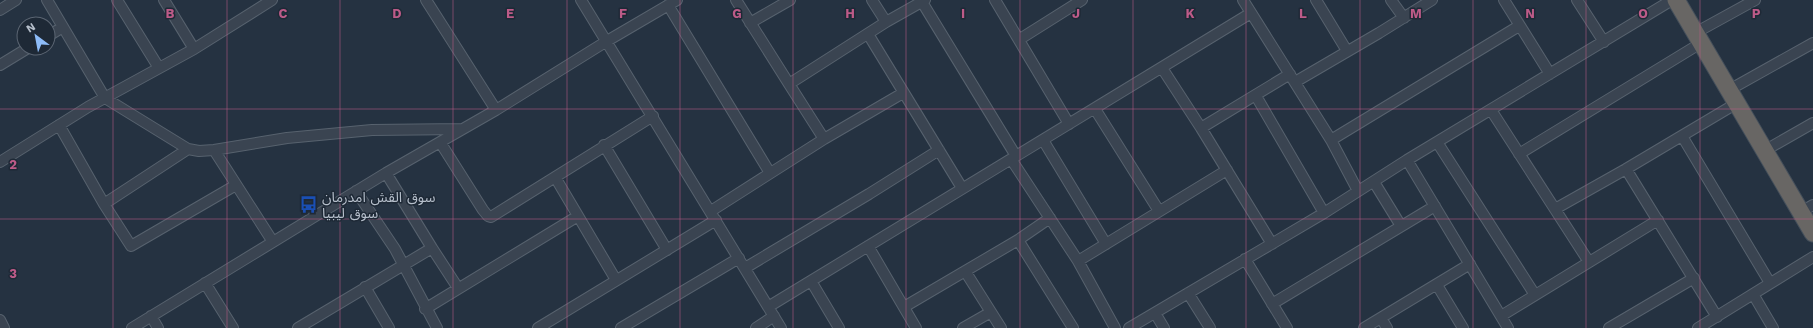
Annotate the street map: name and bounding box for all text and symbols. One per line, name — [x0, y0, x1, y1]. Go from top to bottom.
text: B — [166, 6, 175, 21]
text: C — [279, 6, 288, 21]
text: D — [392, 6, 402, 21]
text: E — [506, 6, 514, 21]
text: F — [619, 6, 627, 21]
text: G — [732, 6, 742, 21]
text: H — [845, 6, 855, 21]
text: I — [961, 6, 965, 21]
text: J — [1072, 6, 1080, 21]
text: K — [1185, 6, 1195, 21]
text: L — [1299, 6, 1307, 21]
text: M — [1410, 6, 1422, 21]
text: N — [1525, 6, 1535, 21]
text: O — [1638, 6, 1648, 21]
text: P — [1752, 6, 1761, 21]
north arrow — [16, 16, 56, 56]
text: N — [24, 20, 38, 36]
text: 2 — [9, 157, 17, 172]
place label: سوق القش امدرمان سوق ليبيا — [322, 189, 435, 222]
bus stop icon: سوق القش امدرمان سوق ليبيا — [299, 195, 319, 215]
text: 3 — [9, 266, 17, 281]

